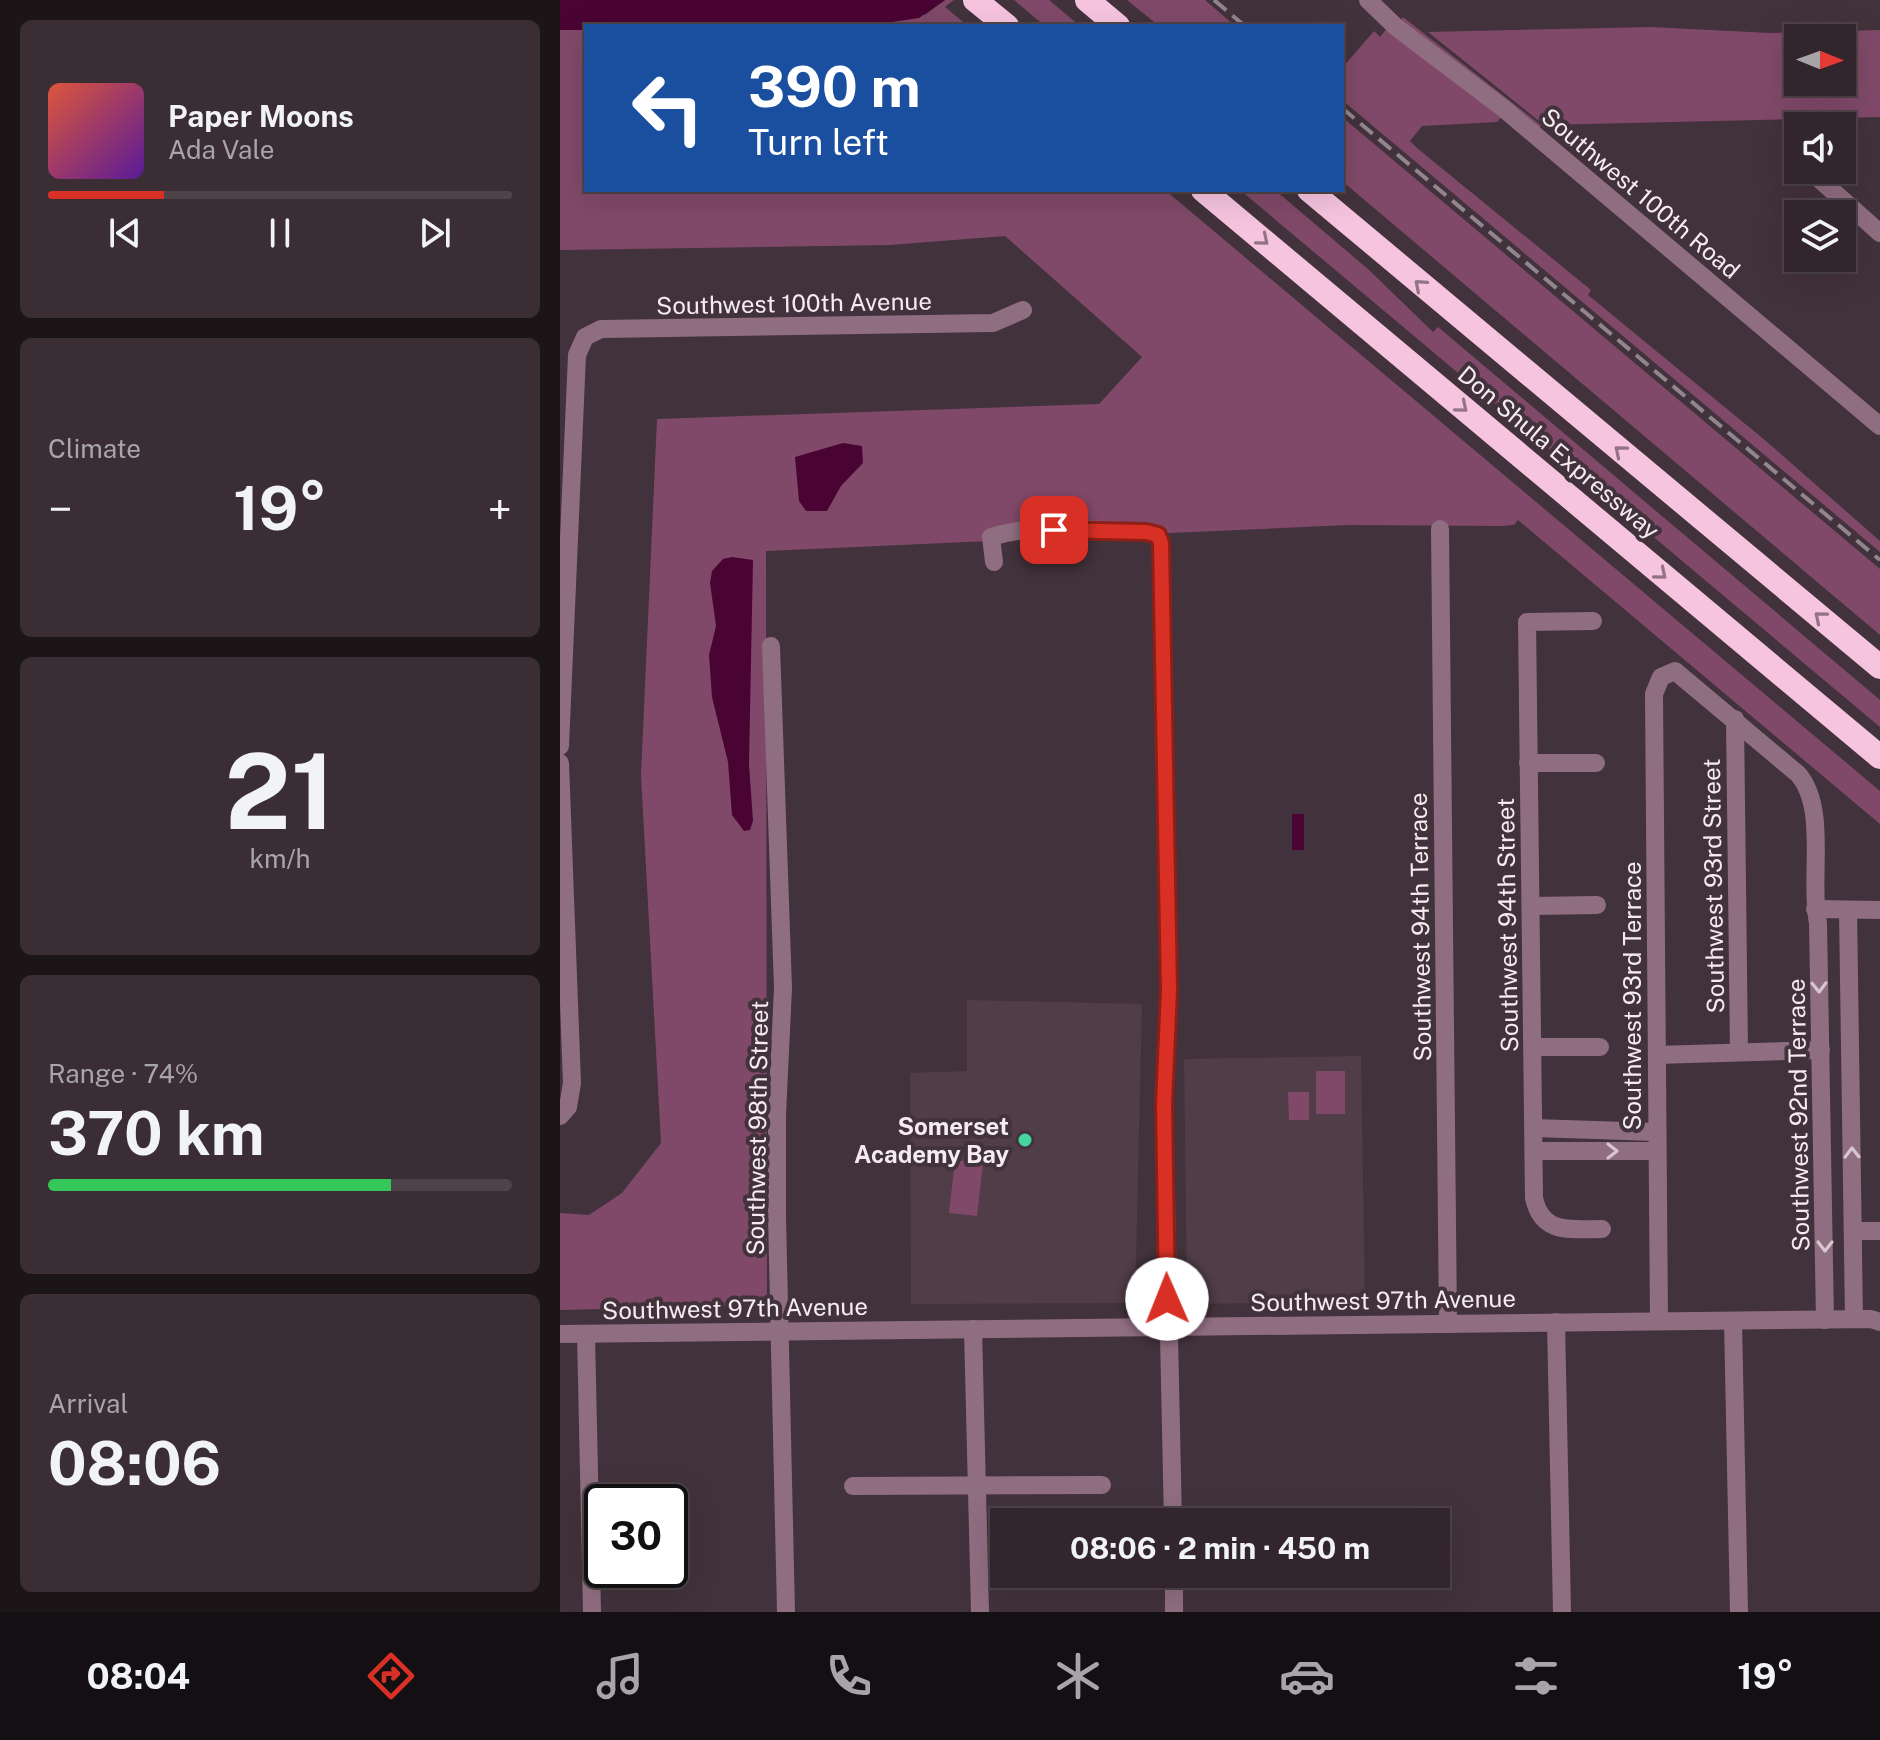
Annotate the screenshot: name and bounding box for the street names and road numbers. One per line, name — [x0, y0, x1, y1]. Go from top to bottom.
street label: Southwest 100th Road — [1536, 102, 1746, 284]
street label: Southwest 100th Avenue — [656, 287, 932, 319]
street label: Don Shula Expressway — [1453, 360, 1665, 544]
street label: Southwest 93rd Street — [1697, 758, 1729, 1014]
street label: Southwest 94th Terrace — [1404, 792, 1436, 1062]
street label: Southwest 94th Street — [1491, 798, 1523, 1052]
street label: Southwest 93rd Terrace — [1618, 862, 1646, 1130]
street label: Southwest 92nd Terrace — [1782, 978, 1814, 1252]
street label: Southwest 98th Street — [741, 1000, 773, 1256]
street label: Southwest 97th Avenue — [1250, 1284, 1516, 1316]
street label: Southwest 97th Avenue — [602, 1292, 868, 1324]

